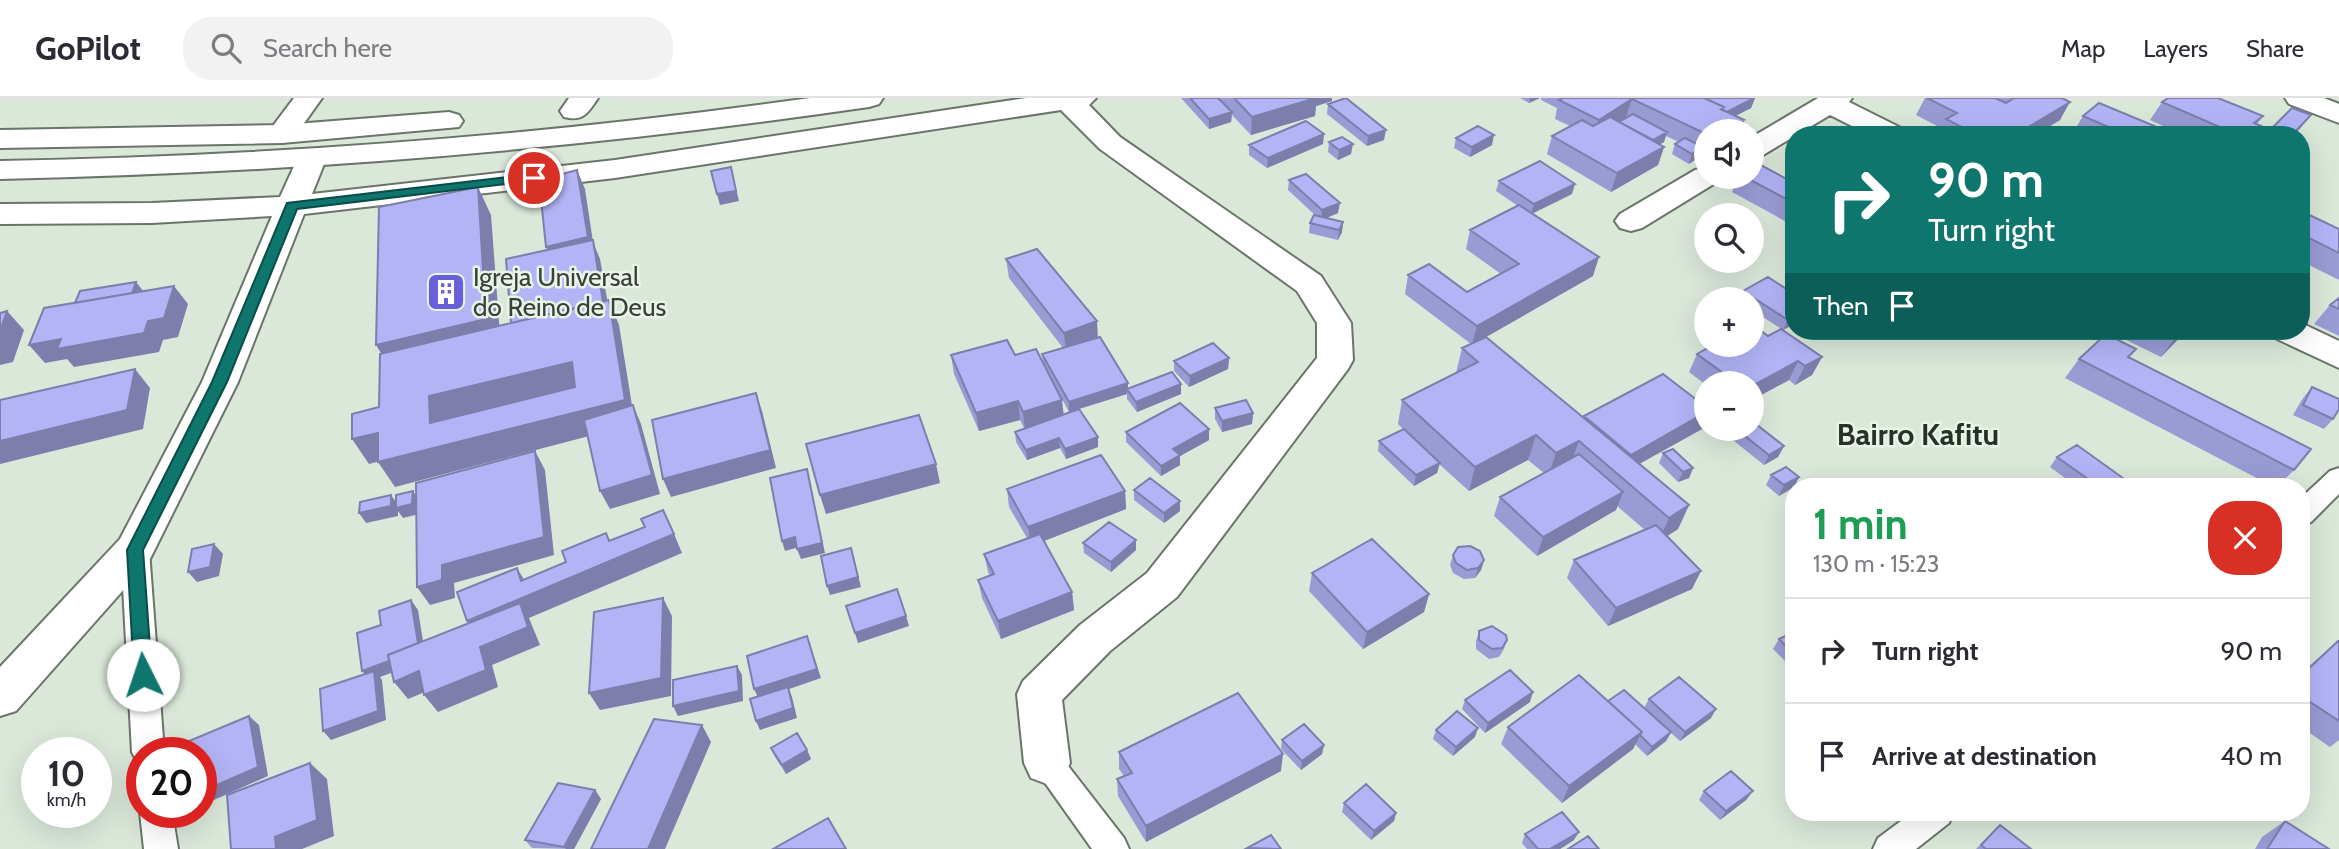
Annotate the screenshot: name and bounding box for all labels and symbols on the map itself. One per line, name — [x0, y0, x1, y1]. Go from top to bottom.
pin — [504, 148, 564, 208]
place label: Igreja Universal do Reino de Deus — [473, 261, 667, 323]
building icon: Igreja Universal do Reino de Deus — [425, 271, 467, 313]
district label: Bairro Kafitu — [1837, 416, 1999, 453]
position arrow — [106, 638, 180, 712]
speed limit sign: 20 — [126, 737, 217, 828]

